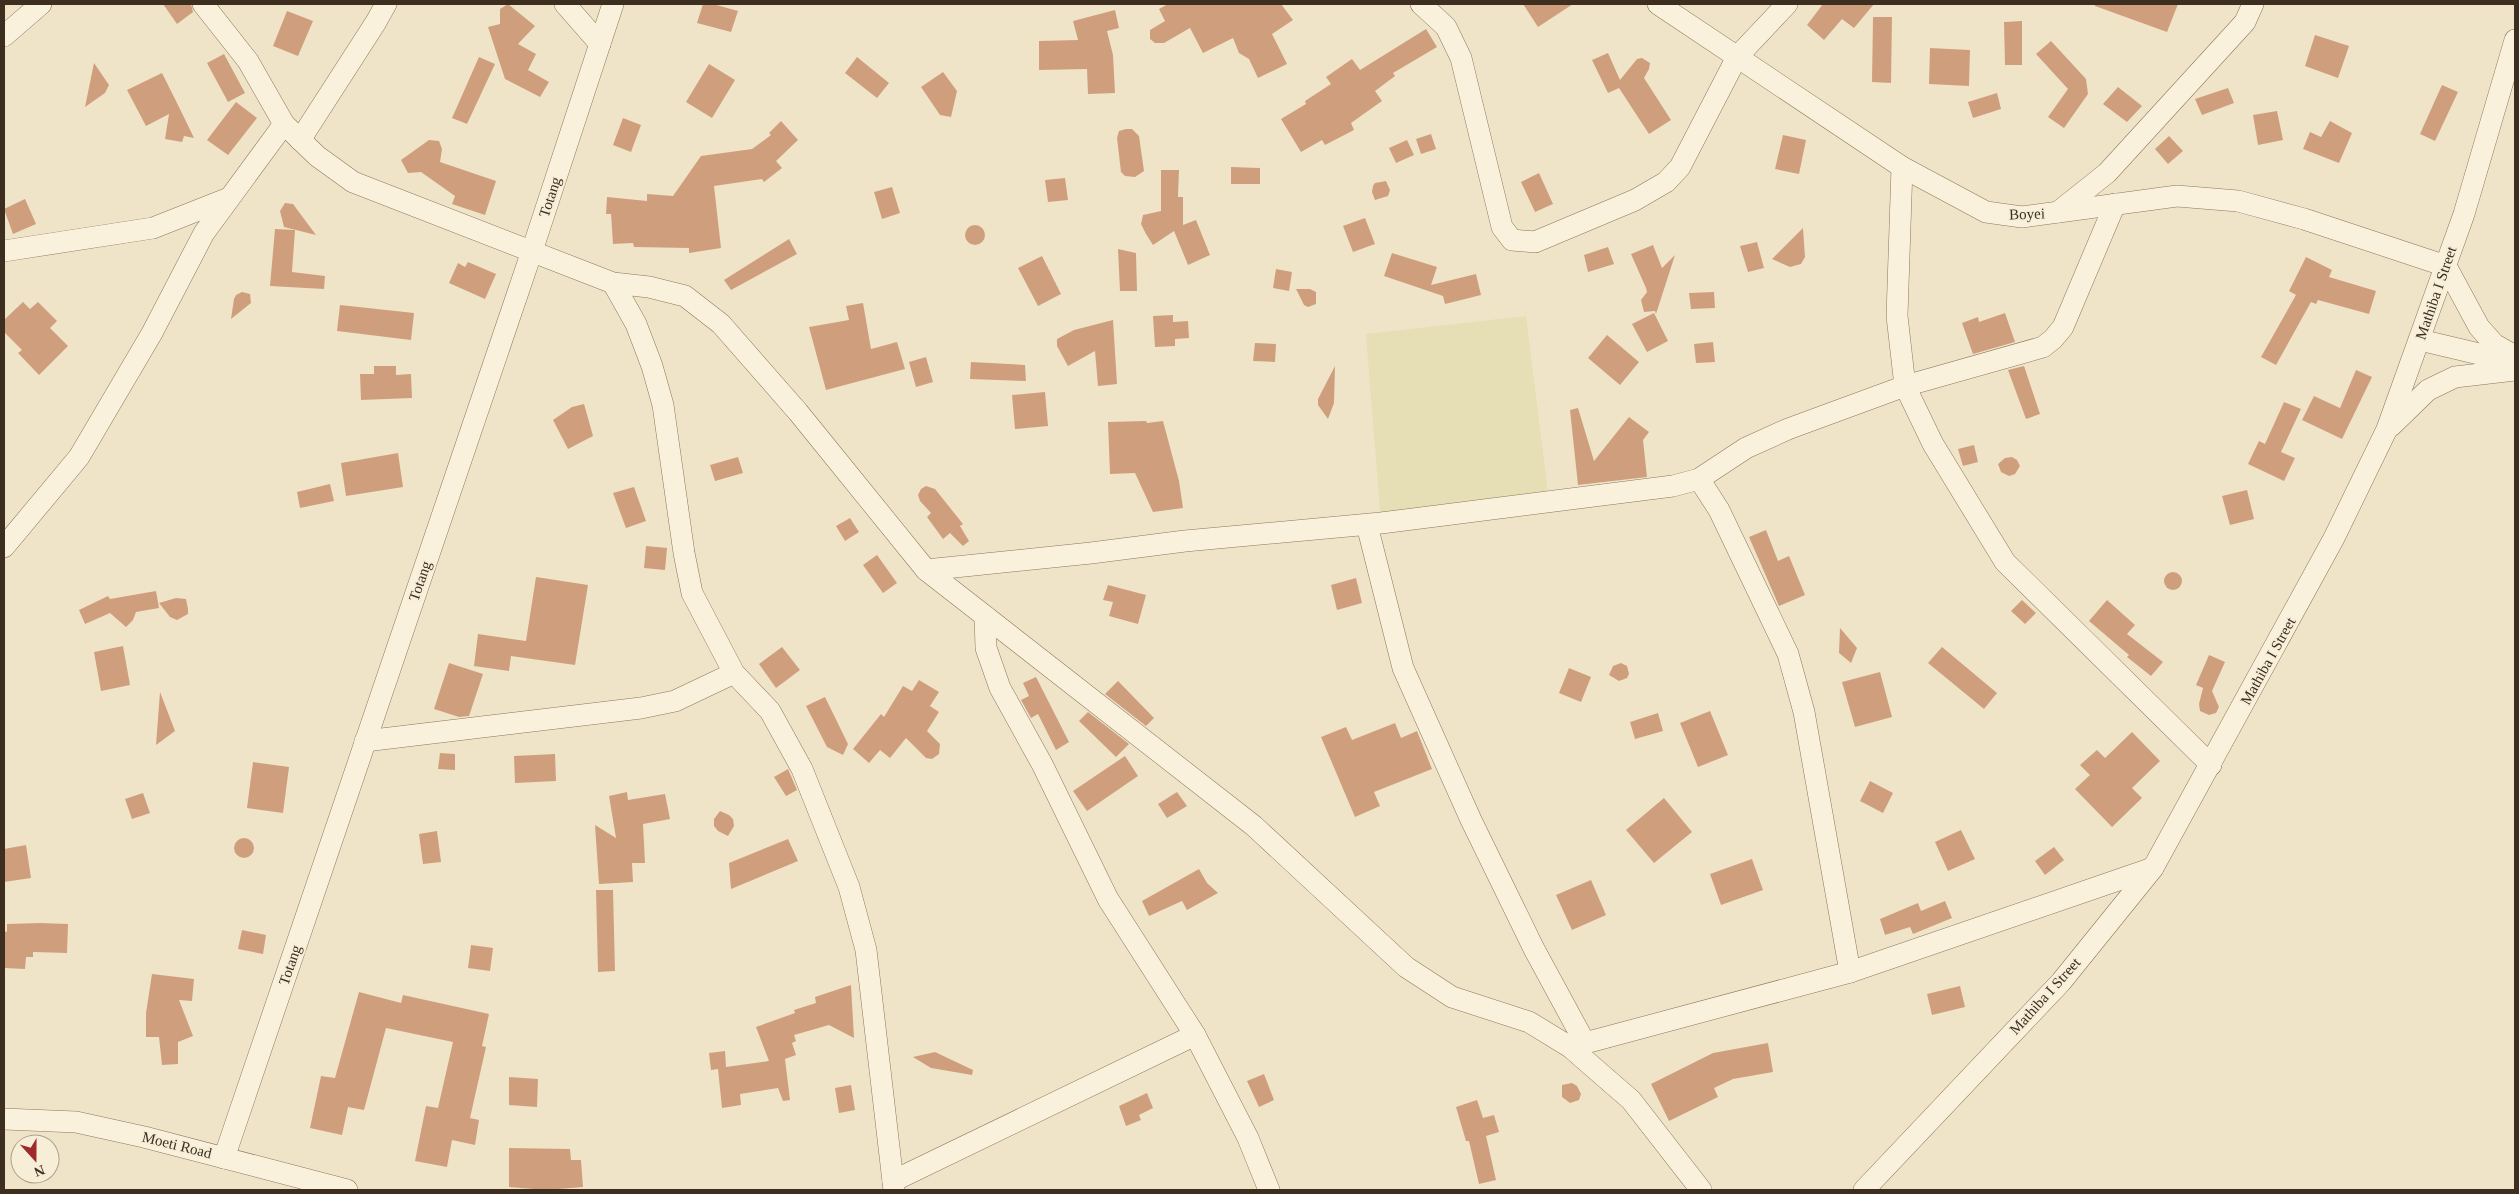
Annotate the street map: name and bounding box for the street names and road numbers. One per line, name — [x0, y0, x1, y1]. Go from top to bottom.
street label: Totang — [536, 174, 564, 219]
street label: Boyei — [2009, 205, 2045, 223]
street label: Mathiba I Street — [2413, 244, 2460, 342]
street label: Totang — [406, 558, 434, 603]
street label: Mathiba I Street — [2237, 614, 2299, 708]
street label: Totang — [276, 942, 304, 987]
street label: Mathiba I Street — [2006, 954, 2084, 1038]
street label: Moeti Road — [140, 1129, 214, 1162]

